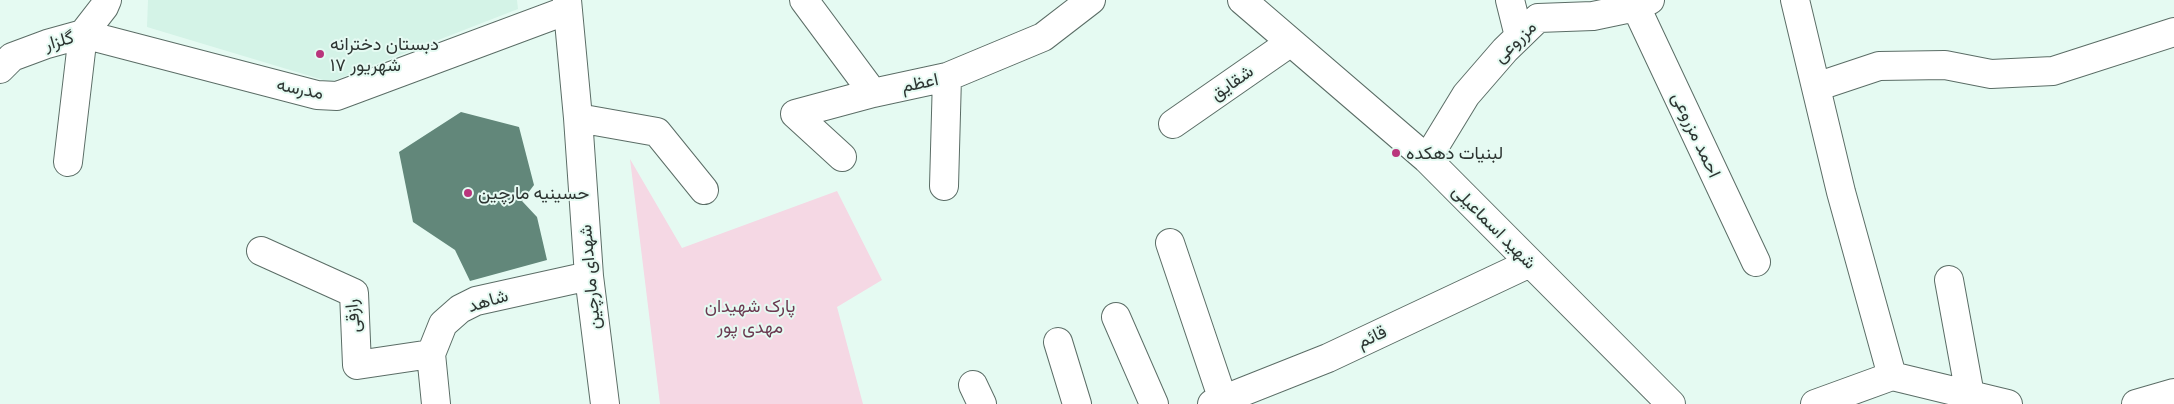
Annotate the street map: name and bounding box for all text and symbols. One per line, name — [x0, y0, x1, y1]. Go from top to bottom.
street label: مزروعی — [1489, 16, 1541, 68]
street label: گلزار — [42, 27, 76, 55]
place label: دبستان دخترانه ۱۷ شهریور — [330, 33, 439, 76]
marker: دبستان دخترانه ۱۷ شهریور — [314, 48, 326, 60]
street label: شقایق — [1206, 61, 1258, 105]
street label: اعظم — [900, 69, 940, 97]
street label: مدرسه — [275, 74, 325, 104]
street label: احمد مزروعی — [1667, 89, 1725, 181]
place label: لبنیات دهکده — [1406, 142, 1503, 164]
marker: لبنیات دهکده — [1390, 147, 1402, 159]
street label: شهید اسماعیلی — [1447, 180, 1541, 274]
place label: حسینیه مارچین — [478, 182, 589, 204]
marker: حسینیه مارچین — [462, 187, 474, 199]
street label: شهدای مارچین — [575, 224, 605, 330]
street label: شاهد — [465, 285, 511, 317]
park label: پارک شهیدان مهدی پور — [705, 295, 795, 338]
street label: رازقی — [340, 298, 366, 334]
street label: قائم — [1354, 321, 1390, 353]

